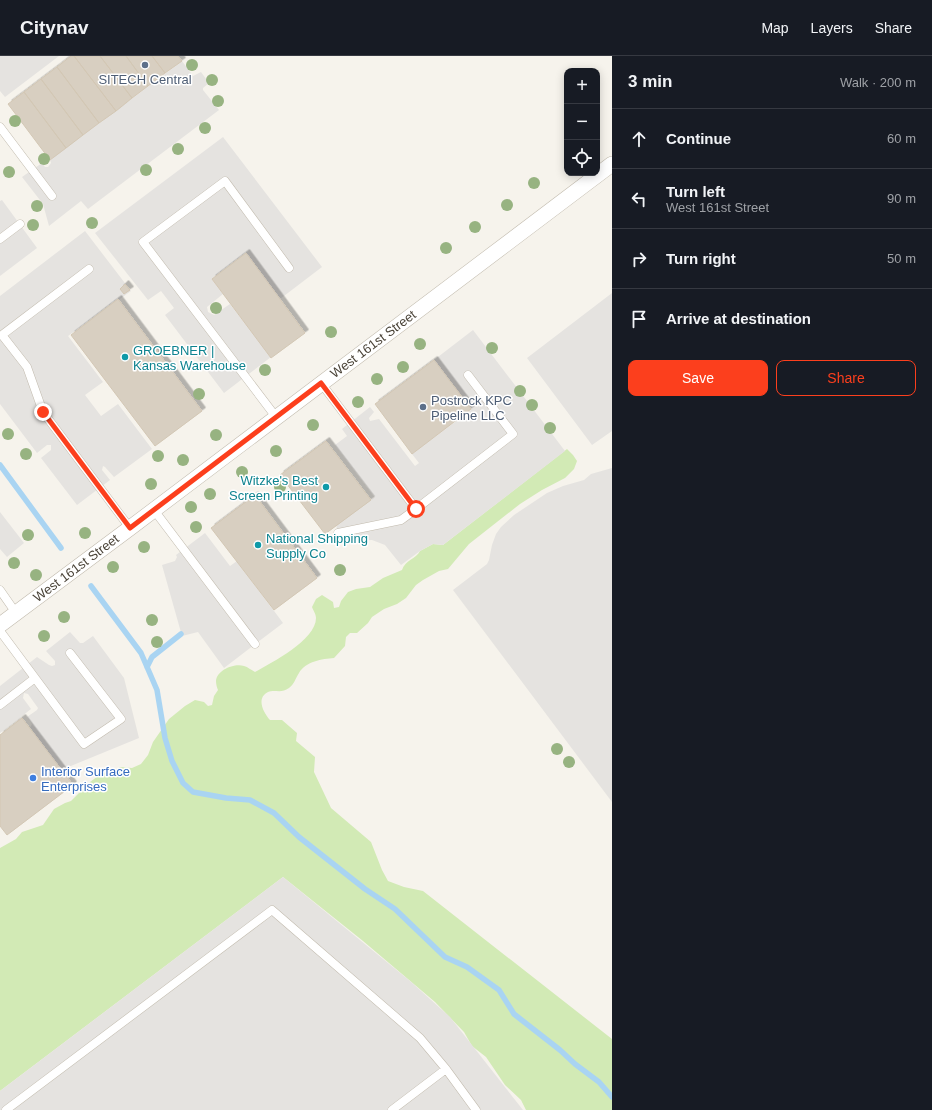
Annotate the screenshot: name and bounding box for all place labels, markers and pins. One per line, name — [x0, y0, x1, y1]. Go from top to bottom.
marker: SITECH Central — [140, 60, 150, 70]
place label: SITECH Central — [98, 72, 192, 87]
place label: GROEBNER | Kansas Warehouse — [133, 343, 246, 373]
marker: GROEBNER | Kansas Warehouse — [120, 352, 130, 362]
place label: Postrock KPC Pipeline LLC — [431, 393, 512, 423]
marker: Postrock KPC Pipeline LLC — [418, 402, 428, 412]
place label: Witzke's Best Screen Printing — [229, 473, 318, 503]
marker: Witzke's Best Screen Printing — [321, 482, 331, 492]
place label: National Shipping Supply Co — [266, 531, 368, 561]
marker: National Shipping Supply Co — [253, 540, 263, 550]
place label: Interior Surface Enterprises — [41, 764, 130, 794]
marker: Interior Surface Enterprises — [28, 773, 38, 783]

